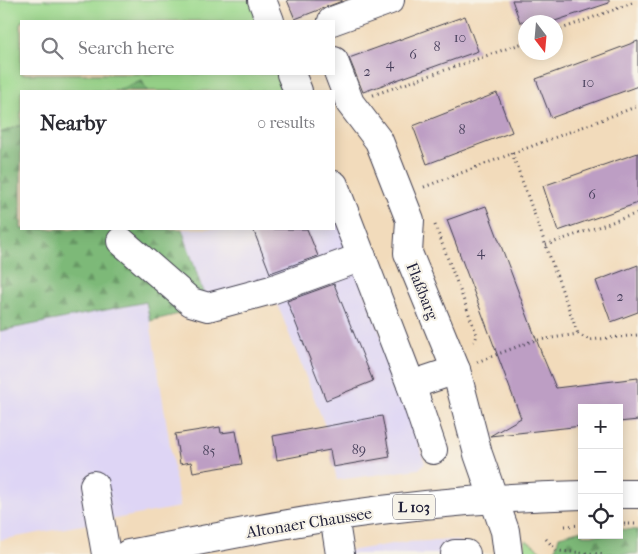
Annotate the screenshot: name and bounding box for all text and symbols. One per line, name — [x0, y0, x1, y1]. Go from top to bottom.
north arrow — [518, 15, 563, 60]
search box — [20, 20, 335, 75]
house number: 10 — [454, 29, 466, 46]
icon: search — [38, 34, 66, 62]
text: Search here — [78, 37, 174, 59]
house number: 8 — [433, 38, 441, 55]
house number: 6 — [409, 46, 417, 63]
house number: 4 — [386, 55, 395, 72]
house number: 2 — [363, 63, 371, 80]
house number: 10 — [582, 74, 594, 91]
text: Nearby — [40, 111, 106, 135]
text: 0 results — [257, 113, 315, 132]
house number: 8 — [458, 121, 466, 138]
house number: 6 — [588, 186, 596, 203]
house number: 4 — [477, 243, 486, 260]
street label: Flaßbarg — [402, 260, 443, 323]
house number: 2 — [616, 288, 624, 305]
map controls — [578, 404, 623, 539]
button: + — [578, 404, 623, 449]
house number: 89 — [352, 441, 366, 458]
house number: 85 — [202, 442, 216, 459]
button: − — [578, 449, 623, 494]
road number: L 103 — [393, 494, 435, 520]
button: locate — [578, 494, 623, 539]
street label: Altonaer Chaussee — [244, 503, 373, 542]

